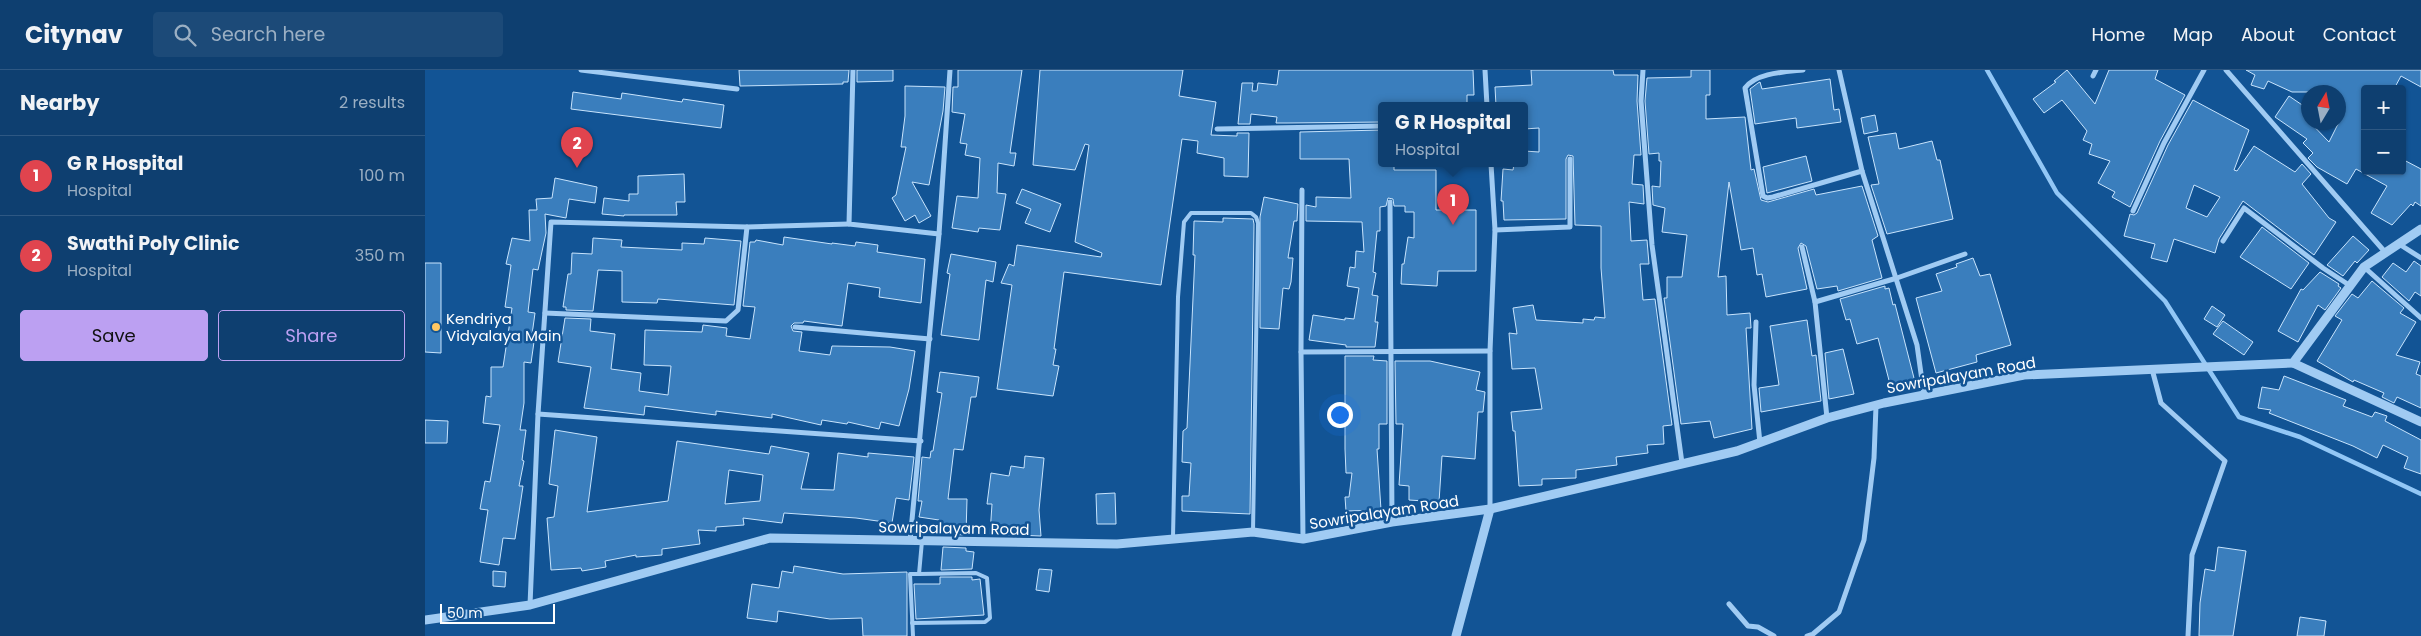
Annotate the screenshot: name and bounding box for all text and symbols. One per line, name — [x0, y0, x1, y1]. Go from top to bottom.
search box — [153, 12, 503, 57]
text: Citynav — [25, 18, 123, 51]
icon: search — [171, 21, 199, 49]
text: Search here — [211, 21, 325, 48]
text: Home — [2091, 22, 2145, 47]
text: Map — [2173, 22, 2213, 47]
text: About — [2241, 22, 2295, 47]
text: Contact — [2323, 22, 2396, 47]
north arrow — [2301, 85, 2346, 130]
map controls — [2361, 85, 2406, 175]
button: + — [2361, 85, 2406, 130]
text: Nearby — [20, 88, 100, 117]
text: 2 results — [339, 91, 405, 114]
popup — [1378, 102, 1528, 167]
text: G R Hospital — [1395, 109, 1511, 136]
pin: 2 — [561, 127, 593, 168]
button: − — [2361, 130, 2406, 175]
text: Hospital — [1395, 138, 1460, 161]
text: G R Hospital — [67, 150, 183, 177]
text: 1 — [33, 164, 39, 187]
text: 100 m — [359, 164, 405, 187]
text: Hospital — [67, 179, 132, 202]
pin: 1 — [1437, 184, 1469, 225]
text: Swathi Poly Clinic — [67, 230, 239, 257]
text: 2 — [31, 244, 41, 267]
text: 350 m — [355, 244, 405, 267]
text: Hospital — [67, 259, 132, 282]
place label: Kendriya Vidyalaya Main — [446, 308, 561, 346]
button: Save — [20, 310, 208, 361]
button: Share — [218, 310, 405, 361]
marker: Kendriya Vidyalaya Main — [430, 321, 442, 333]
street label: Sowripalayam Road — [1885, 352, 2037, 398]
your location — [1327, 402, 1353, 428]
street label: Sowripalayam Road — [1308, 490, 1460, 534]
street label: Sowripalayam Road — [878, 516, 1030, 540]
scale bar — [440, 601, 555, 624]
text: 50 m — [447, 603, 483, 623]

